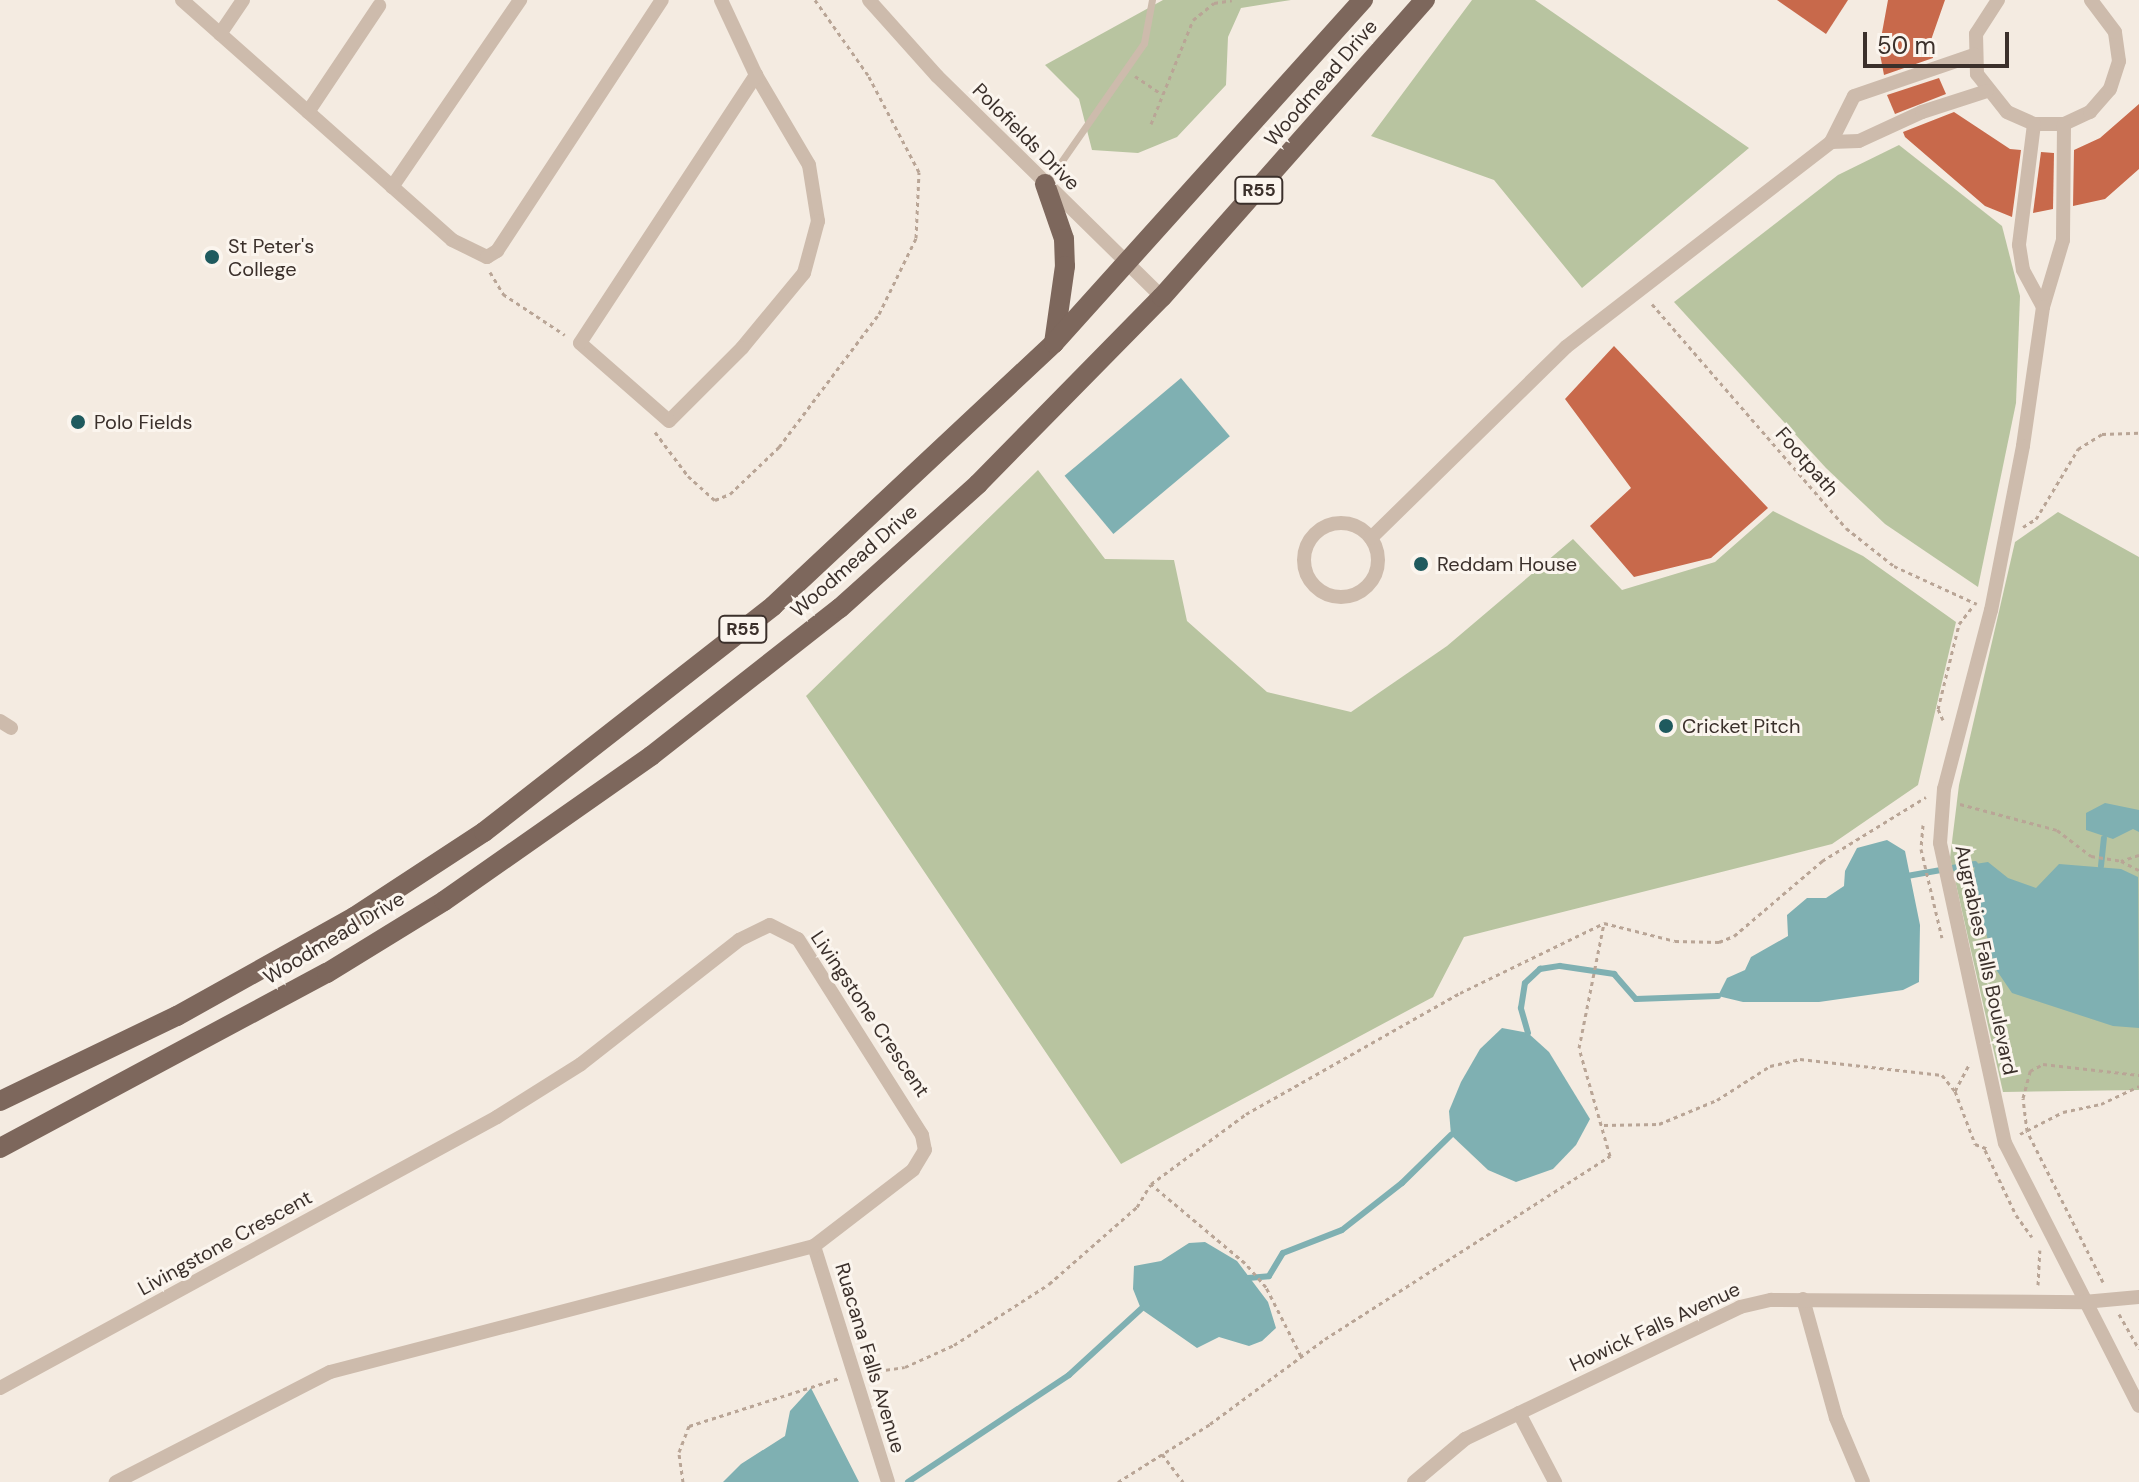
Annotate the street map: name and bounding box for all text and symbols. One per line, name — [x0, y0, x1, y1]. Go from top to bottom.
street label: Woodmead Drive — [1259, 15, 1383, 151]
scale bar — [1867, 16, 2013, 66]
text: 50 m — [1877, 30, 1936, 61]
street label: Polofields Drive — [967, 78, 1085, 196]
road number: R55 — [1233, 176, 1285, 204]
place label: St Peter's College — [228, 234, 314, 281]
marker: St Peter's College — [203, 248, 221, 266]
place label: Polo Fields — [94, 410, 192, 434]
marker: Polo Fields — [69, 413, 87, 431]
street label: Footpath — [1770, 422, 1844, 502]
street label: Woodmead Drive — [786, 499, 922, 623]
place label: Reddam House — [1437, 552, 1577, 576]
marker: Reddam House — [1412, 555, 1430, 573]
road number: R55 — [717, 615, 769, 643]
place label: Cricket Pitch — [1682, 714, 1800, 738]
marker: Cricket Pitch — [1657, 717, 1675, 735]
street label: Augrabies Falls Boulevard — [1950, 843, 2022, 1077]
street label: Woodmead Drive — [259, 887, 409, 989]
street label: Livingstone Crescent — [805, 926, 935, 1102]
street label: Livingstone Crescent — [134, 1185, 316, 1301]
street label: Ruacana Falls Avenue — [830, 1260, 910, 1456]
street label: Howick Falls Avenue — [1566, 1277, 1744, 1377]

